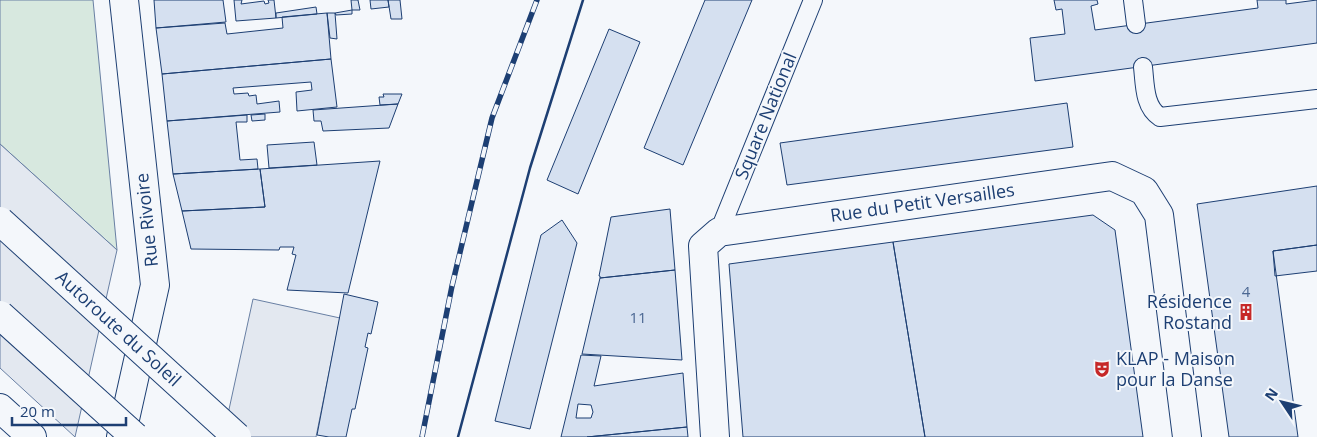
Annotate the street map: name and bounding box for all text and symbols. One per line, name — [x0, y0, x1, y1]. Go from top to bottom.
street label: Square National — [729, 49, 801, 183]
street label: Rue Rivoire — [129, 172, 163, 268]
street label: Rue du Petit Versailles — [828, 177, 1016, 227]
street label: Autoroute du Soleil — [51, 265, 187, 391]
house number: 4 — [1242, 281, 1251, 301]
place label: Résidence Rostand — [1147, 289, 1232, 334]
building icon: Résidence Rostand — [1236, 302, 1256, 322]
house number: 11 — [629, 307, 647, 327]
place label: KLAP - Maison pour la Danse — [1116, 346, 1235, 391]
theatre icon: KLAP - Maison pour la Danse — [1092, 359, 1112, 379]
north arrow — [1257, 377, 1307, 427]
text: N — [1260, 384, 1282, 404]
scale bar — [12, 394, 126, 426]
text: 20 m — [20, 401, 55, 421]

